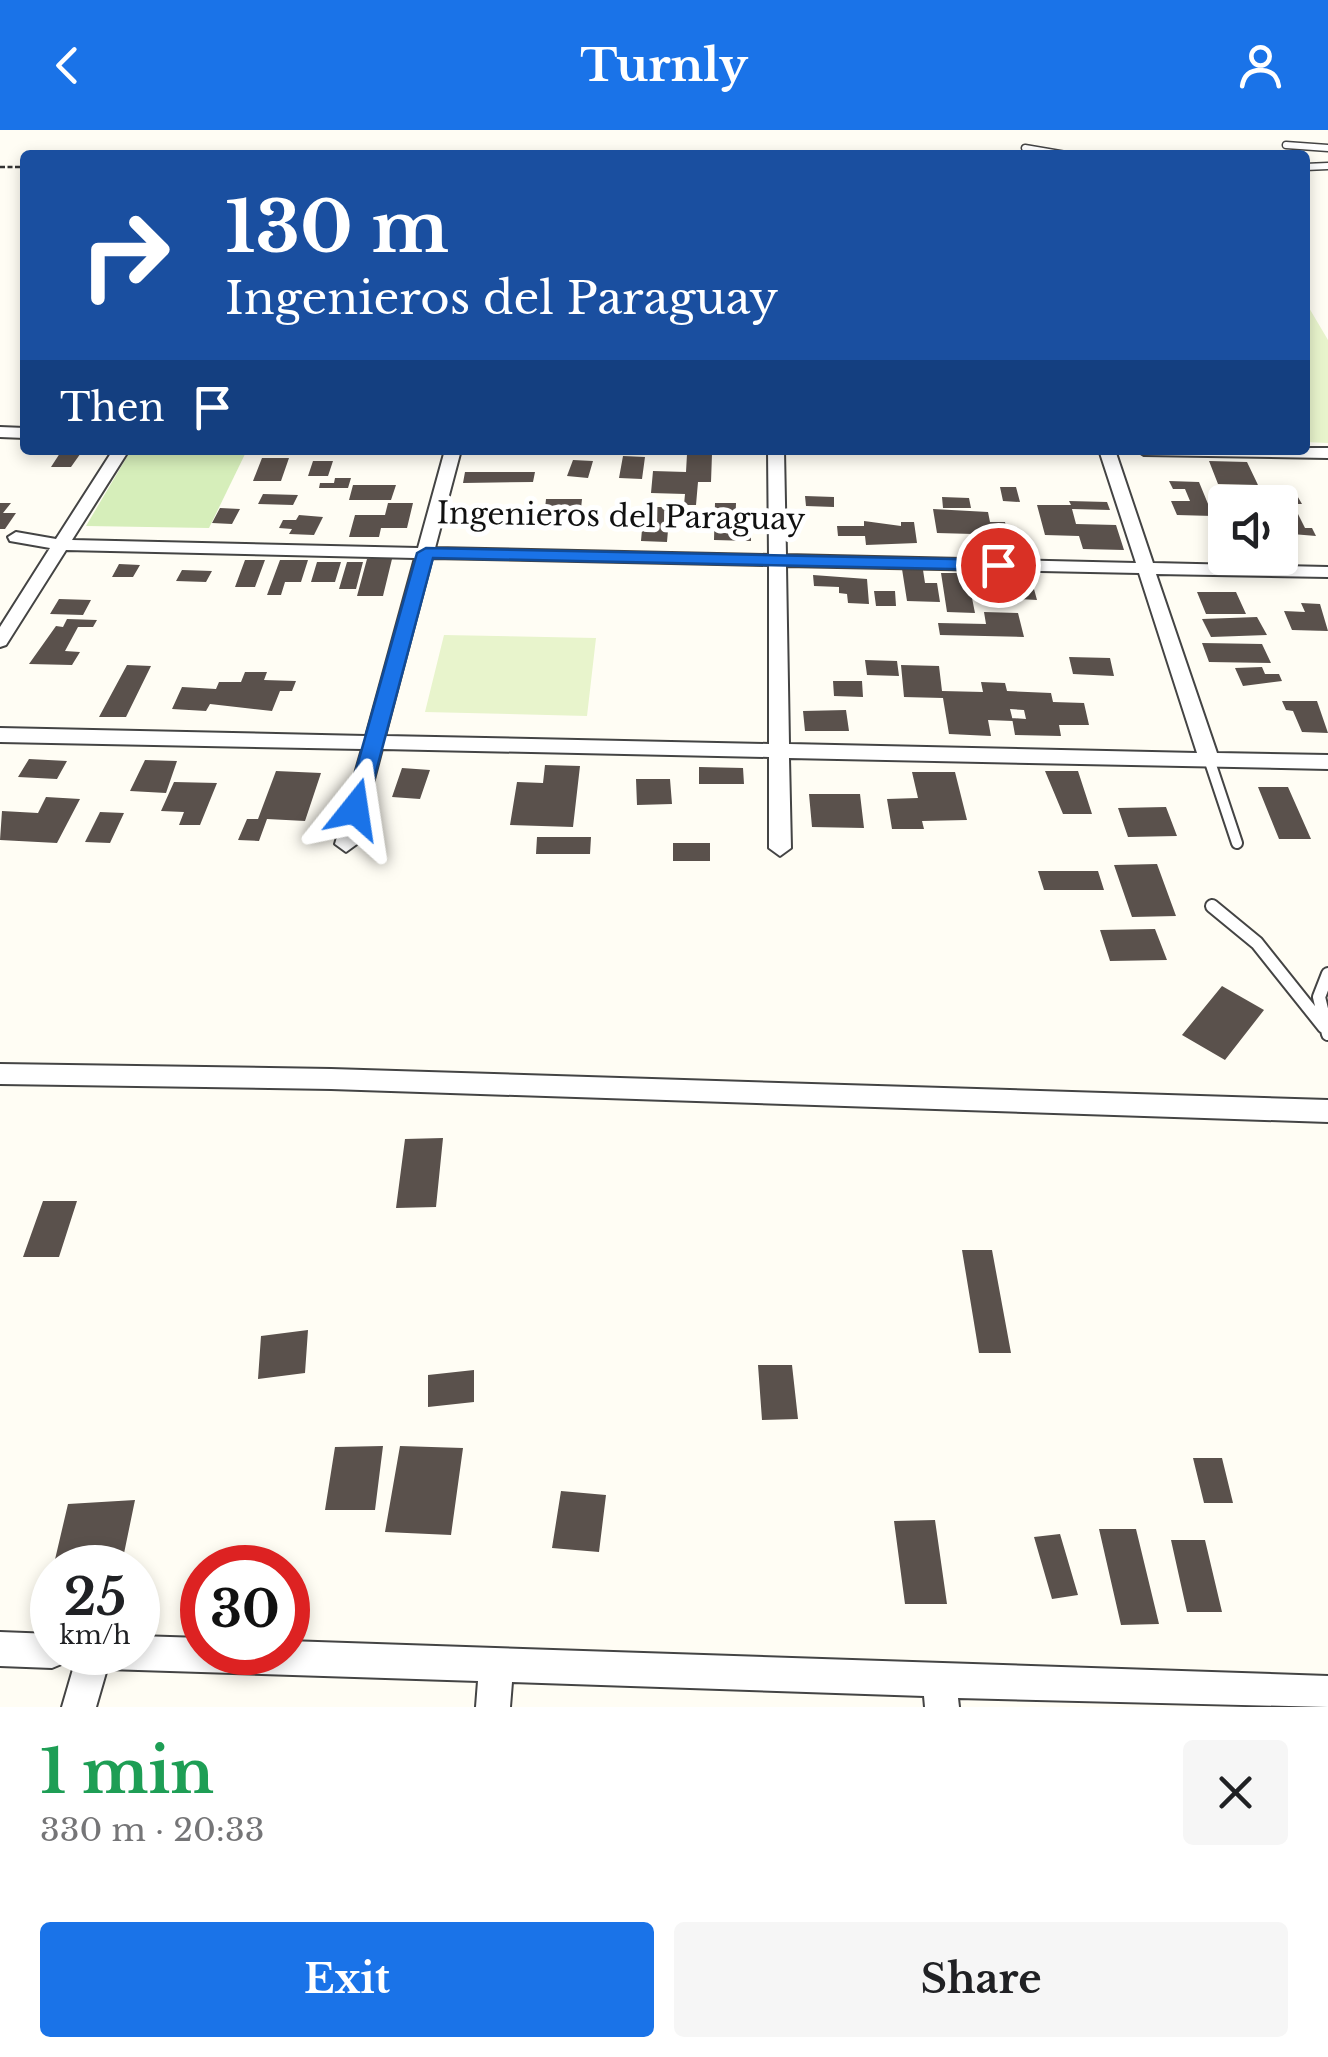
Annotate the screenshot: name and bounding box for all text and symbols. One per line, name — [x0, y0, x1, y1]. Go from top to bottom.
text: Turnly — [580, 37, 748, 93]
icon: back — [40, 38, 95, 93]
icon: person — [1233, 38, 1288, 93]
text: 130 m — [225, 184, 449, 271]
icon: right — [60, 190, 190, 320]
text: Ingenieros del Paraguay — [225, 270, 778, 326]
icon: arrive — [185, 380, 240, 435]
text: Then — [60, 384, 165, 431]
map controls — [1208, 485, 1298, 575]
button: sound — [1208, 485, 1298, 575]
street label: Ingenieros del Paraguay — [436, 494, 806, 538]
pin — [956, 523, 1041, 608]
icon: arrive — [971, 538, 1026, 593]
position arrow — [303, 757, 407, 861]
speed limit sign: 30 — [180, 1545, 310, 1675]
text: 25 — [64, 1566, 126, 1629]
text: km/h — [60, 1620, 130, 1651]
text: 1 min — [40, 1735, 214, 1809]
button: close — [1183, 1740, 1288, 1845]
text: 330 m · 20:33 — [40, 1810, 264, 1850]
button: Exit — [40, 1922, 654, 2037]
button: Share — [674, 1922, 1288, 2037]

